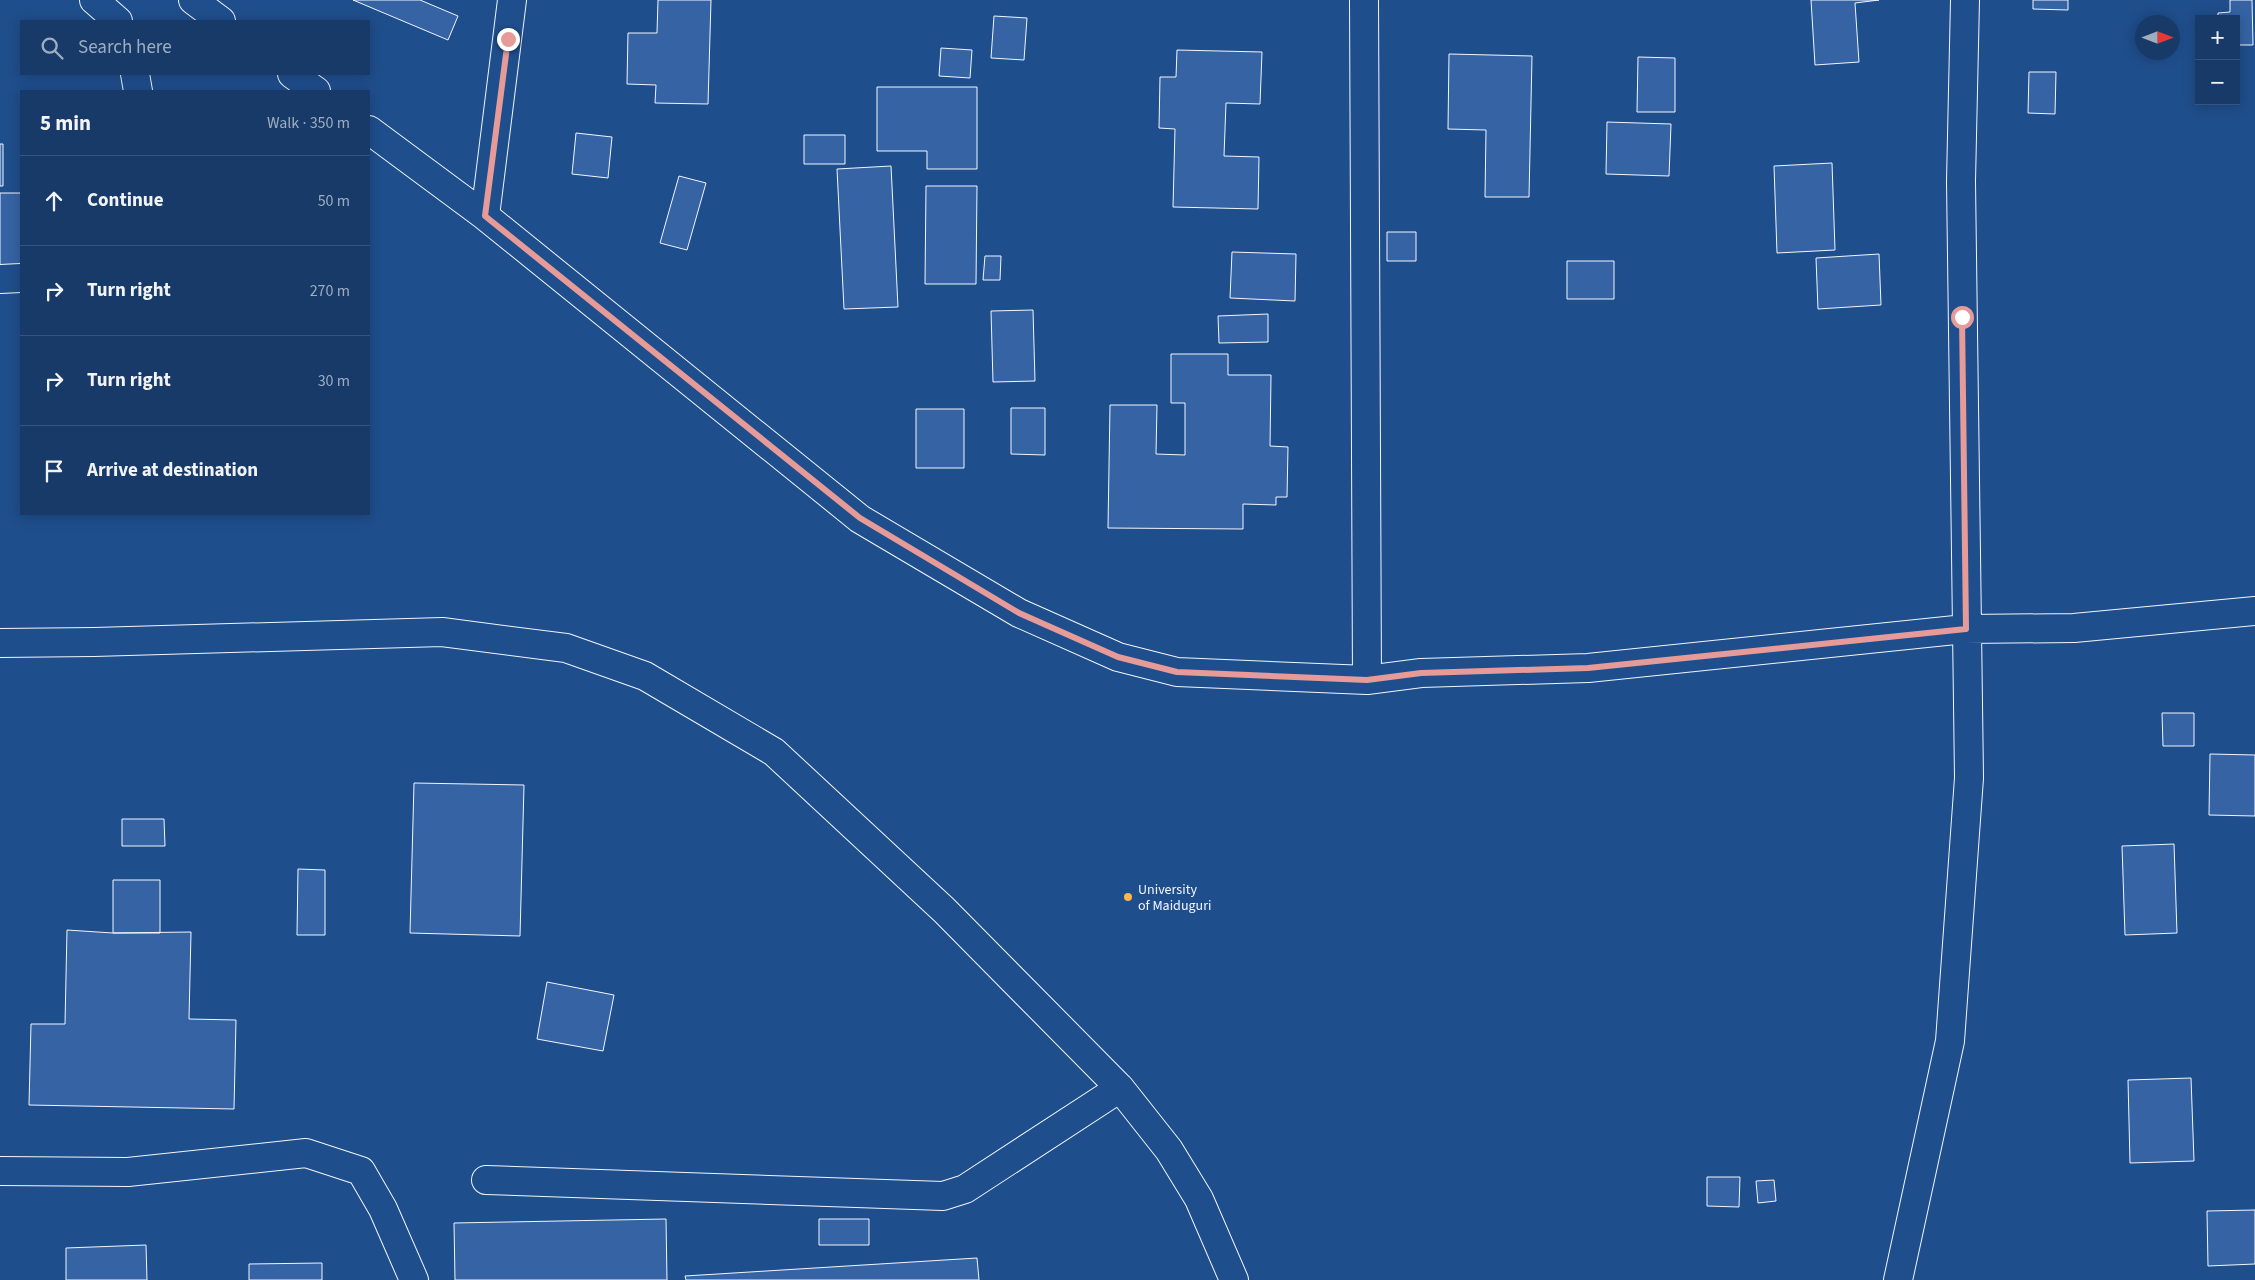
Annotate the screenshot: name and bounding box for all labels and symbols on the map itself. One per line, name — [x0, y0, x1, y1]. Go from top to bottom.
north arrow — [2135, 15, 2180, 60]
route end — [497, 28, 520, 51]
route start — [1951, 306, 1974, 329]
place label: University of Maiduguri — [1138, 880, 1211, 916]
marker: University of Maiduguri — [1122, 891, 1134, 903]

